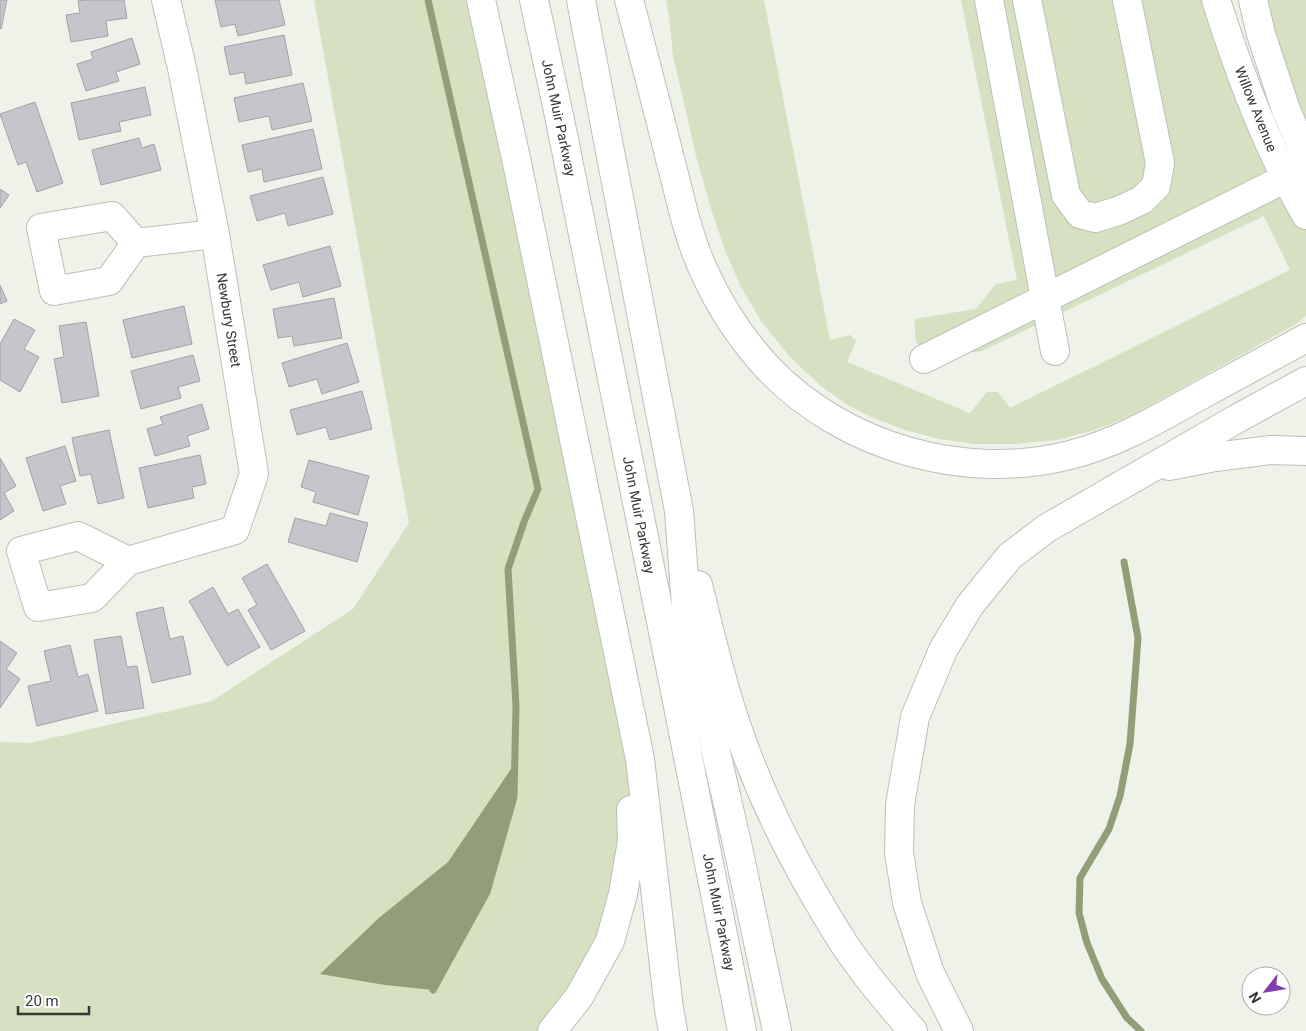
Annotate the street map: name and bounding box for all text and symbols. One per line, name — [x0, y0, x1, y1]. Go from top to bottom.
street label: John Muir Parkway — [539, 58, 579, 178]
street label: Willow Avenue — [1232, 64, 1280, 154]
street label: Newbury Street — [214, 272, 244, 369]
street label: John Muir Parkway — [620, 455, 658, 575]
street label: John Muir Parkway — [700, 852, 738, 972]
north arrow — [1241, 966, 1291, 1016]
scale bar — [18, 984, 89, 1016]
text: N — [1245, 989, 1264, 1006]
text: 20 m — [25, 992, 59, 1010]

